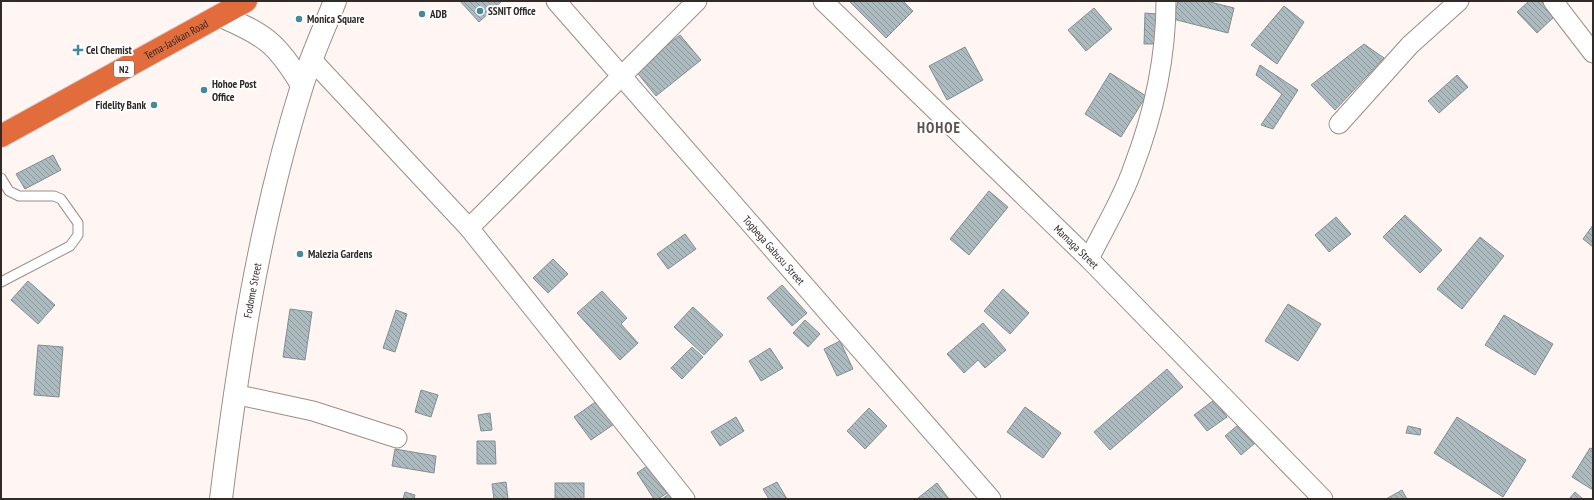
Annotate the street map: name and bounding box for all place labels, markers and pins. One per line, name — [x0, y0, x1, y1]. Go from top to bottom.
place label: SSNIT Office — [488, 4, 536, 18]
marker: SSNIT Office — [475, 6, 485, 16]
place label: ADB — [429, 7, 447, 21]
marker: ADB — [417, 9, 427, 19]
place label: Monica Square — [307, 12, 365, 26]
marker: Monica Square — [294, 14, 304, 24]
place label: Cel Chemist — [86, 43, 133, 57]
marker: Cel Chemist — [73, 45, 83, 55]
place label: Hohoe Post Office — [212, 77, 257, 104]
marker: Hohoe Post Office — [199, 85, 209, 95]
place label: Fidelity Bank — [95, 98, 146, 112]
marker: Fidelity Bank — [149, 100, 159, 110]
place label: Malezia Gardens — [308, 247, 372, 261]
marker: Malezia Gardens — [295, 249, 305, 259]

